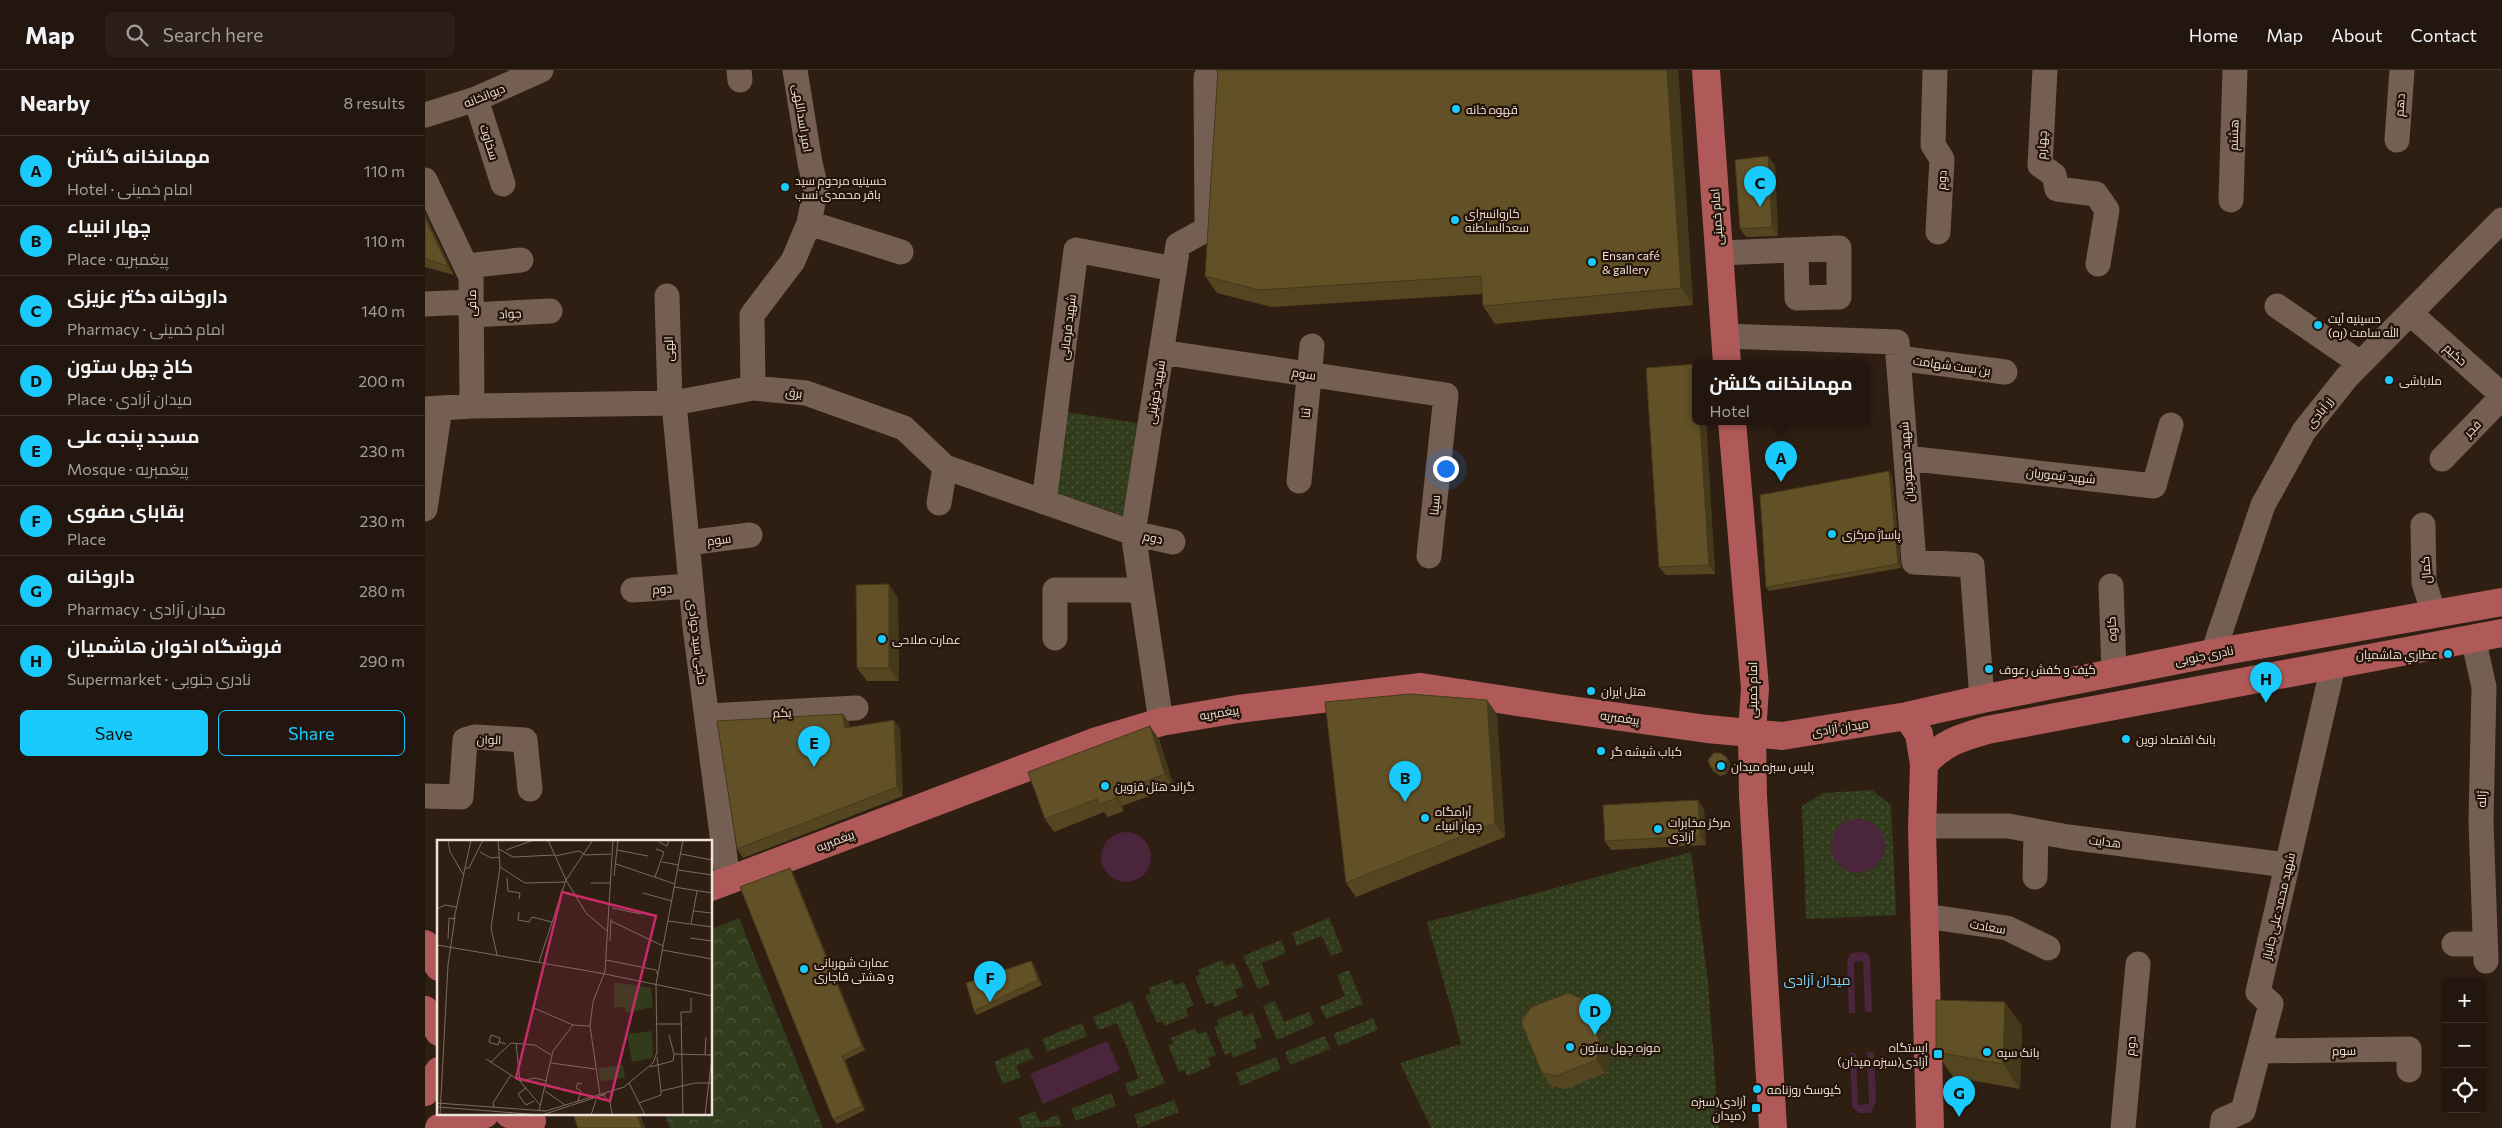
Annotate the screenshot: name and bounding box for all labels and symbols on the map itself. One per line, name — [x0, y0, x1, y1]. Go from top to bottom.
street label: دیوانخانه — [461, 80, 507, 111]
street label: امیر اسداللهی — [790, 83, 815, 153]
street label: دهم — [2391, 93, 2409, 117]
place label: قهوه خانه — [1466, 102, 1518, 117]
marker: قهوه خانه — [1450, 103, 1462, 115]
street label: هشتم — [2225, 119, 2243, 151]
street label: سخاوت — [477, 122, 502, 162]
street label: چهارم — [2033, 130, 2052, 160]
pin: C — [1744, 166, 1776, 207]
street label: دوم — [1933, 169, 1951, 191]
place label: حسینیه مرحوم سید باقر محمدی نسب — [795, 173, 886, 202]
marker: حسینیه مرحوم سید باقر محمدی نسب — [779, 181, 791, 193]
street label: امام خمینی — [1707, 188, 1727, 246]
place label: کاروانسرای سعدالسلطنه — [1465, 206, 1529, 234]
marker: کاروانسرای سعدالسلطنه — [1449, 214, 1461, 226]
place label: Ensan café & gallery — [1602, 248, 1660, 276]
marker: Ensan café & gallery — [1586, 256, 1598, 268]
street label: مافی — [464, 290, 479, 316]
street label: شهید فرمانی — [1056, 293, 1079, 361]
street label: جواد — [498, 305, 522, 322]
place label: حسینیه آیت الله سامت (ره) — [2328, 311, 2399, 340]
marker: حسینیه آیت الله سامت (ره) — [2312, 319, 2324, 331]
street label: الهی — [661, 336, 676, 362]
street label: حکیم — [2440, 340, 2470, 369]
street label: بن بست شهامت — [1912, 353, 1992, 378]
street label: شهید خوئینی — [1143, 359, 1168, 425]
street label: سوم — [1291, 364, 1317, 384]
place label: ملاباشی — [2399, 373, 2442, 388]
marker: ملاباشی — [2383, 374, 2395, 386]
street label: برق — [785, 384, 803, 401]
street label: زر آبادی — [2303, 394, 2336, 431]
street label: ثنا — [1298, 406, 1312, 419]
street label: فجر — [2460, 417, 2484, 441]
street label: شهید محمودیان — [1896, 421, 1917, 503]
pin: A — [1765, 441, 1797, 482]
your location — [1433, 456, 1459, 482]
street label: شهید تیموریان — [2025, 464, 2096, 487]
street label: سینا — [1426, 494, 1443, 516]
place label: پاساژ مرکزی — [1842, 527, 1902, 544]
street label: دوم — [1141, 528, 1164, 548]
marker: پاساژ مرکزی — [1826, 528, 1838, 540]
street label: سوم — [706, 531, 732, 549]
street label: کمال — [2417, 556, 2434, 584]
street label: دوم — [652, 580, 673, 598]
street label: حاجی سید جوادی — [685, 599, 710, 685]
street label: کاوه — [2103, 616, 2120, 642]
place label: عمارت صلاحی — [892, 632, 961, 647]
marker: عمارت صلاحی — [876, 633, 888, 645]
street label: نادری جنوبی — [2173, 642, 2235, 669]
place label: عطاري هاشميان — [2356, 647, 2438, 665]
marker: عطاري هاشميان — [2442, 648, 2454, 660]
street label: امام خمینی — [1745, 662, 1761, 718]
place label: کیف و کفش رعوف — [1999, 662, 2096, 677]
pin: H — [2250, 662, 2282, 703]
marker: کیف و کفش رعوف — [1983, 663, 1995, 675]
place label: هتل ایران — [1601, 684, 1646, 699]
marker: هتل ایران — [1585, 685, 1597, 697]
street label: پیغمبریه — [1198, 702, 1241, 725]
street label: یکم — [772, 704, 793, 721]
street label: پیغمبریه — [1599, 707, 1641, 730]
street label: میدان آزادی — [1811, 716, 1870, 739]
pin: E — [798, 726, 830, 767]
street label: الوان — [477, 732, 501, 747]
place label: بانک اقتصاد نوین — [2136, 732, 2216, 747]
marker: بانک اقتصاد نوین — [2120, 733, 2132, 745]
place label: کباب شیشه گر — [1610, 744, 1682, 759]
marker: کباب شیشه گر — [1595, 745, 1607, 757]
place label: پلیس سبزه میدان — [1731, 759, 1815, 776]
marker: پلیس سبزه میدان — [1715, 760, 1727, 772]
pin: B — [1389, 761, 1421, 802]
place label: گراند هتل قزوین — [1115, 779, 1195, 794]
marker: گراند هتل قزوین — [1099, 780, 1111, 792]
street label: ژاله — [2474, 790, 2489, 807]
place label: آرامگاه چهار انبیاء — [1435, 804, 1482, 835]
marker: آرامگاه چهار انبیاء — [1419, 812, 1431, 824]
place label: مرکز مخابرات آزادی — [1668, 815, 1731, 844]
marker: مرکز مخابرات آزادی — [1652, 823, 1664, 835]
street label: پیغمبریه — [814, 826, 858, 856]
street label: هدایت — [2088, 832, 2122, 851]
inset map — [437, 840, 713, 1116]
street label: شهید محمد علی جانباز — [2259, 851, 2298, 962]
street label: سعادت — [1969, 916, 2007, 936]
place label: عمارت شهربانی و هشتی قاجاری — [814, 955, 894, 984]
pin: F — [974, 961, 1006, 1002]
marker: عمارت شهربانی و هشتی قاجاری — [798, 963, 810, 975]
district label: میدان آزادی — [1784, 971, 1850, 988]
pin: D — [1579, 994, 1611, 1035]
street label: دوم — [2122, 1035, 2140, 1057]
place label: موزه چهل ستون — [1580, 1040, 1661, 1057]
place label: ایستگاه آزادی(سبزه میدان) — [1837, 1040, 1929, 1069]
marker: موزه چهل ستون — [1564, 1041, 1576, 1053]
street label: سوم — [2332, 1043, 2356, 1059]
place label: بانک سپه — [1997, 1045, 2039, 1061]
marker: بانک سپه — [1981, 1046, 1993, 1058]
marker: ایستگاه آزادی(سبزه میدان) — [1932, 1048, 1944, 1060]
pin: G — [1943, 1076, 1975, 1117]
place label: کیوسک روزنامه — [1767, 1082, 1841, 1097]
marker: کیوسک روزنامه — [1751, 1083, 1763, 1095]
place label: آزادی(سبزه میدان) — [1691, 1094, 1747, 1123]
marker: آزادی(سبزه میدان) — [1750, 1102, 1762, 1114]

